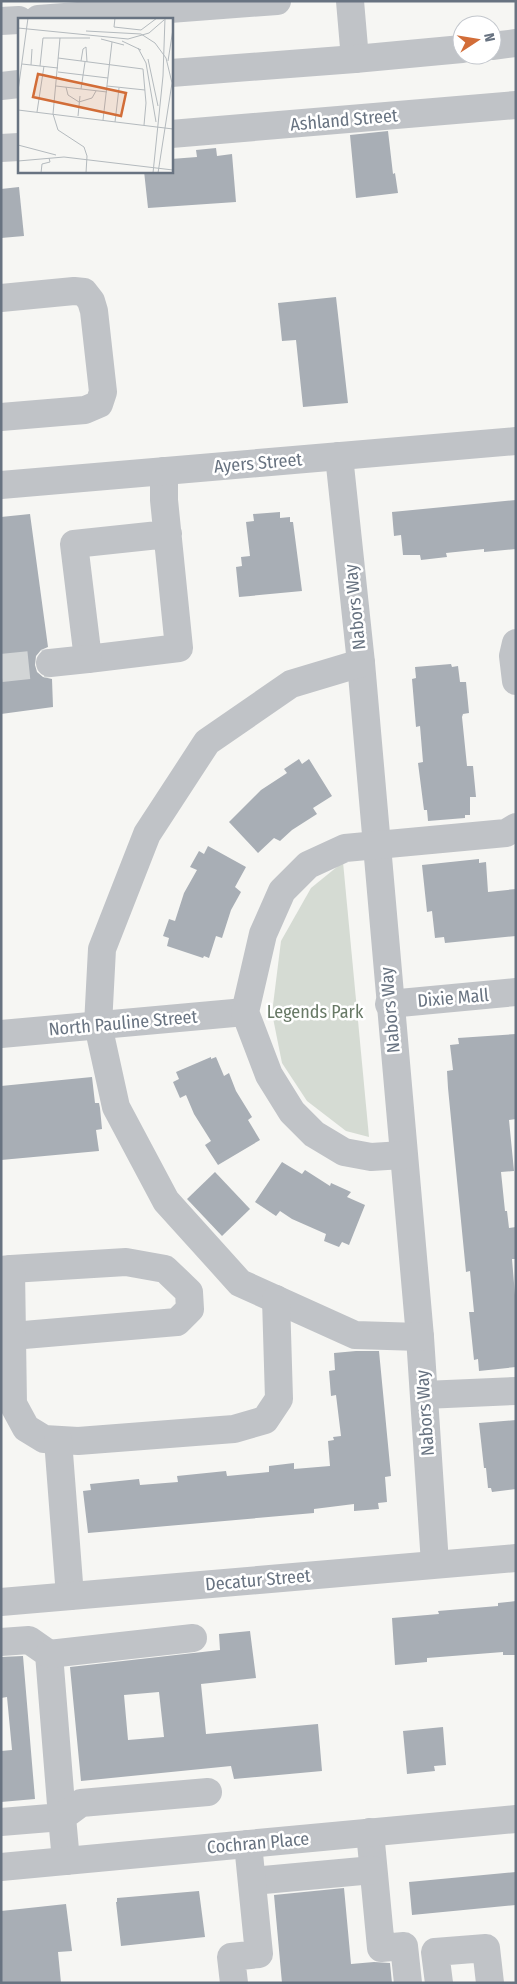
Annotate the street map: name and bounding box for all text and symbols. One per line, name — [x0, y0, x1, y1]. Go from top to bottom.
north arrow — [452, 15, 502, 65]
inset map — [18, 18, 172, 172]
text: N — [480, 32, 498, 43]
street label: Ashland Street — [289, 104, 399, 136]
street label: Ayers Street — [213, 448, 303, 478]
street label: Nabors Way — [340, 563, 370, 651]
street label: Nabors Way — [375, 966, 405, 1054]
street label: Dixie Mall — [416, 984, 490, 1012]
park label: Legends Park — [267, 1001, 364, 1023]
street label: North Pauline Street — [48, 1006, 198, 1040]
street label: Nabors Way — [411, 1369, 439, 1457]
street label: Decatur Street — [204, 1564, 312, 1596]
street label: Cochran Place — [206, 1828, 310, 1858]

